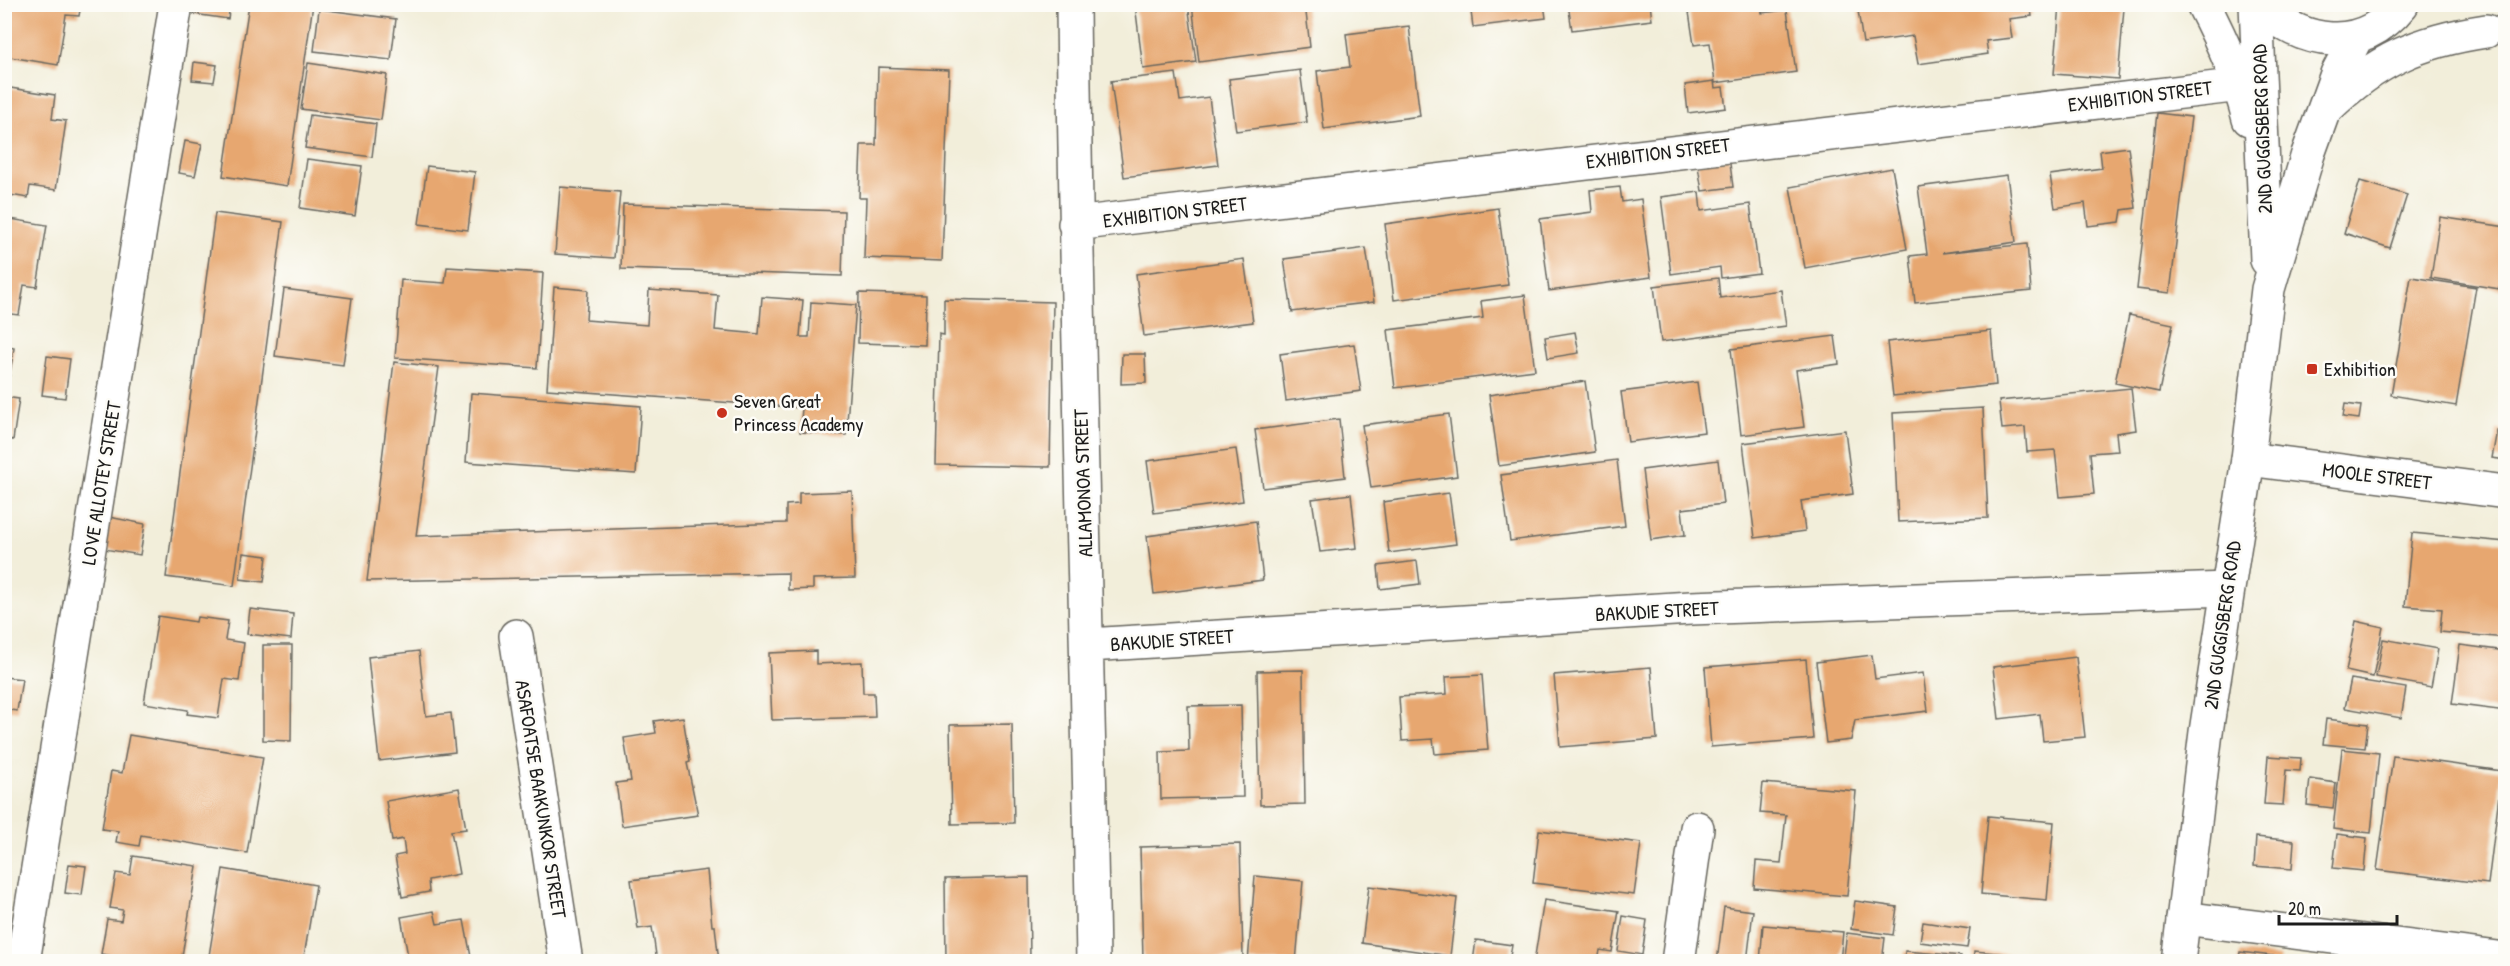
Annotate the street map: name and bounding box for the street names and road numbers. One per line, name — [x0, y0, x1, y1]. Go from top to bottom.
street label: 2ND GUGGISBERG ROAD — [2245, 43, 2278, 214]
street label: EXHIBITION STREET — [2066, 73, 2214, 118]
street label: EXHIBITION STREET — [1584, 130, 1732, 175]
street label: EXHIBITION STREET — [1101, 189, 1249, 234]
street label: LOVE ALLOTEY STREET — [74, 399, 127, 567]
street label: ALLAMONOA STREET — [1066, 408, 1099, 558]
street label: MOOLE STREET — [2321, 455, 2434, 496]
street label: 2ND GUGGISBERG ROAD — [2196, 539, 2247, 711]
street label: BAKUDIE STREET — [1595, 594, 1720, 627]
street label: BAKUDIE STREET — [1109, 622, 1235, 657]
street label: ASAFOATSE BAAKUNKOR STREET — [509, 678, 574, 921]

